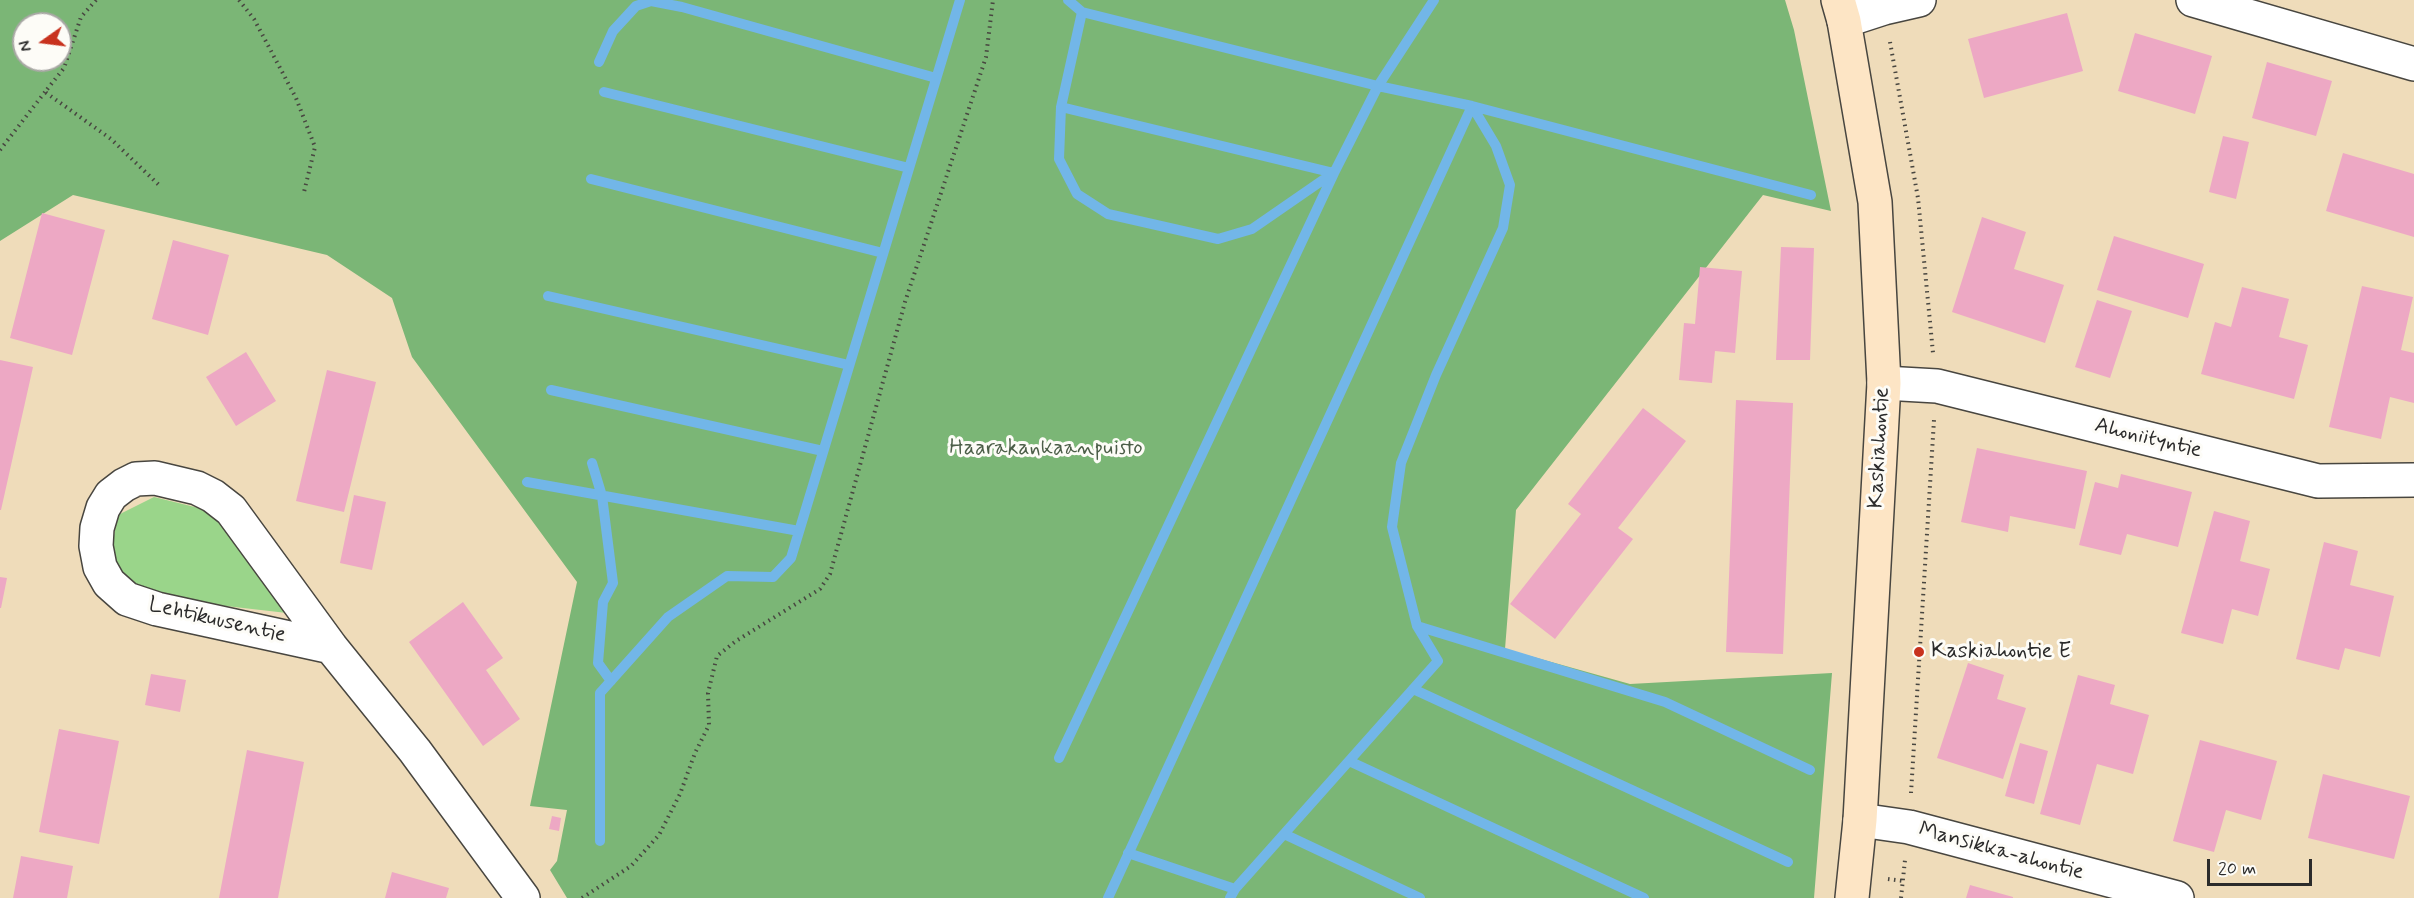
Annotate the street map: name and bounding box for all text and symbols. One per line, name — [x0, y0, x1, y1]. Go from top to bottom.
north arrow — [12, 12, 72, 72]
text: N — [15, 38, 37, 54]
street label: Kaskiahontie — [1864, 387, 1896, 509]
street label: Ahoniityntie — [2092, 413, 2204, 465]
park label: Haarakankaanpuisto — [949, 436, 1143, 462]
street label: Lehtikuusentie — [146, 592, 288, 650]
place label: Kaskiahontie E — [1931, 639, 2071, 665]
marker: Kaskiahontie E — [1912, 645, 1926, 659]
street label: Mansikka-ahontie — [1915, 817, 2087, 887]
scale bar — [2210, 847, 2315, 885]
text: 20 m — [2218, 857, 2256, 881]

